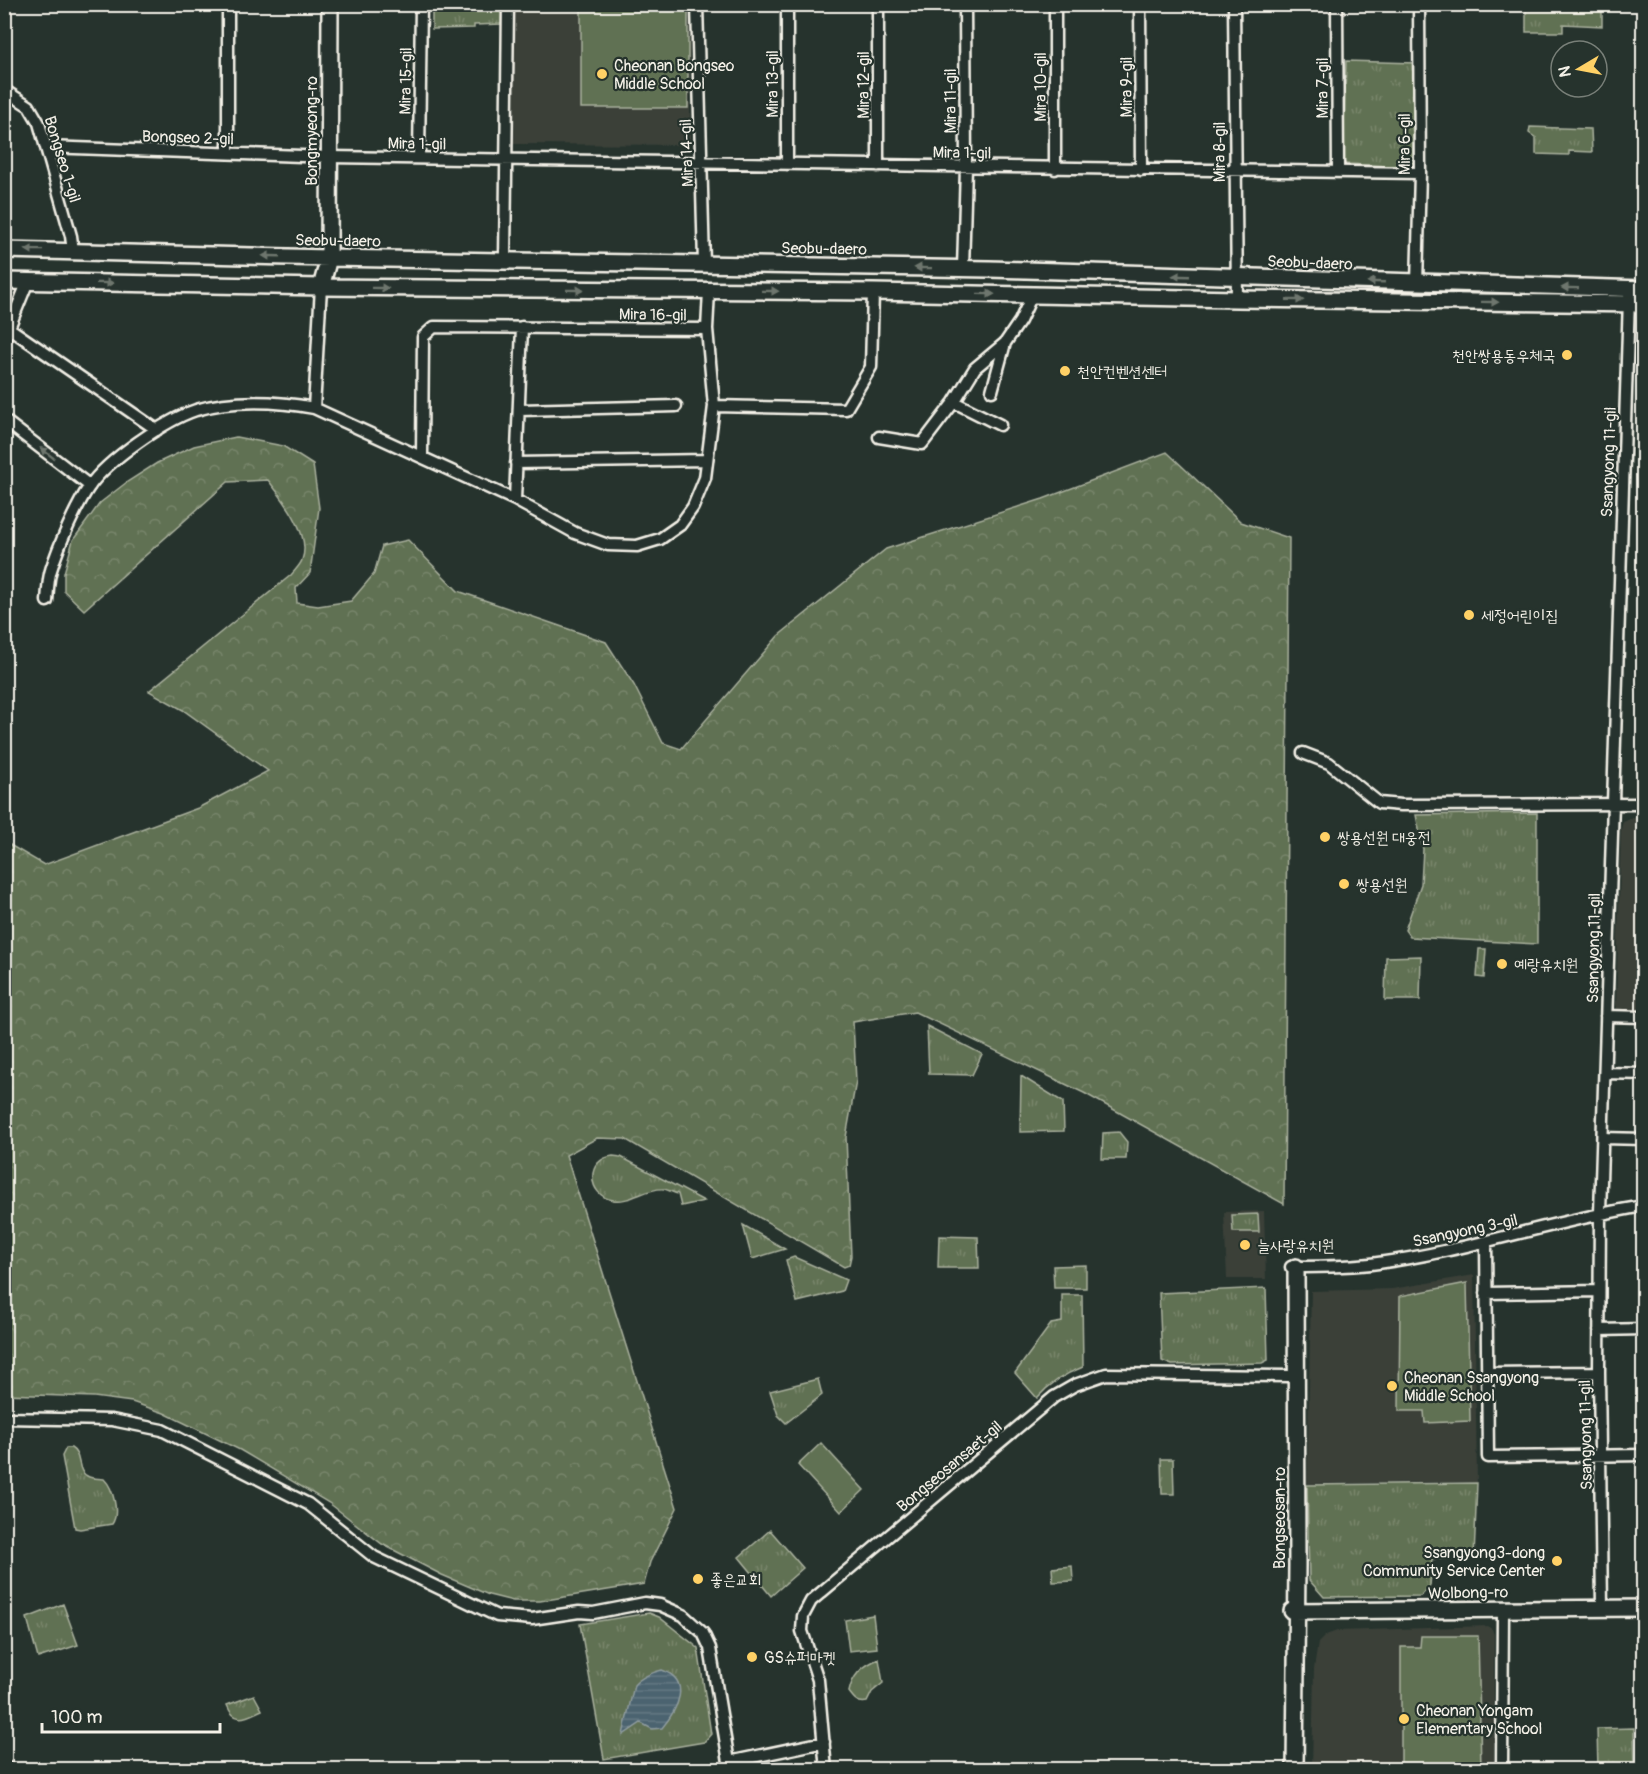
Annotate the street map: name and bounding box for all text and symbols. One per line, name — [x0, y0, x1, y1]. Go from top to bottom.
north arrow — [1549, 39, 1609, 99]
street label: Mira 15-gil — [395, 47, 417, 115]
street label: Mira 13-gil — [763, 50, 783, 118]
street label: Mira 12-gil — [854, 51, 874, 119]
street label: Mira 10-gil — [1031, 52, 1051, 122]
place label: Cheonan Bongseo Middle School — [614, 56, 735, 94]
street label: Mira 9-gil — [1117, 57, 1137, 117]
street label: Mira 7-gil — [1313, 58, 1333, 118]
text: N — [1554, 64, 1576, 78]
marker: Cheonan Bongseo Middle School — [595, 67, 609, 81]
street label: Mira 11-gil — [941, 68, 961, 134]
street label: Bongmyeong-ro — [302, 76, 322, 186]
street label: Mira 6-gil — [1395, 113, 1415, 175]
street label: Bongseo 1-gil — [39, 114, 85, 205]
street label: Mira 14-gil — [676, 119, 698, 187]
street label: Mira 8-gil — [1210, 122, 1230, 182]
street label: Bongseo 2-gil — [142, 126, 234, 150]
street label: Mira 1-gil — [387, 133, 447, 155]
street label: Mira 1-gil — [932, 142, 992, 164]
street label: Seobu-daero — [295, 230, 381, 252]
street label: Seobu-daero — [781, 238, 867, 260]
one-way arrow — [25, 246, 44, 255]
one-way arrow — [261, 252, 280, 261]
street label: Seobu-daero — [1267, 252, 1354, 275]
one-way arrow — [913, 263, 932, 273]
one-way arrow — [1171, 271, 1190, 280]
one-way arrow — [95, 278, 114, 287]
one-way arrow — [1366, 278, 1385, 287]
one-way arrow — [370, 283, 389, 293]
one-way arrow — [1561, 283, 1580, 292]
one-way arrow — [565, 285, 584, 294]
one-way arrow — [760, 286, 779, 296]
one-way arrow — [976, 289, 995, 299]
one-way arrow — [1286, 295, 1305, 305]
one-way arrow — [1481, 297, 1500, 307]
street label: Mira 16-gil — [619, 304, 687, 326]
place label: 천안쌍용동우체국 — [1452, 346, 1555, 366]
marker: 천안쌍용동우체국 — [1560, 348, 1574, 362]
place label: 천안컨벤션센터 — [1077, 362, 1167, 382]
marker: 천안컨벤션센터 — [1058, 364, 1072, 378]
street label: Ssangyong 11-gil — [1597, 407, 1621, 518]
one-way arrow — [39, 447, 55, 459]
place label: 세정어린이집 — [1481, 606, 1558, 626]
marker: 세정어린이집 — [1462, 608, 1476, 622]
place label: 쌍용선원 대웅전 — [1337, 828, 1431, 848]
marker: 쌍용선원 대웅전 — [1318, 830, 1332, 844]
place label: 쌍용선원 — [1356, 875, 1408, 895]
marker: 쌍용선원 — [1337, 877, 1351, 891]
street label: Ssangyong 11-gil — [1583, 893, 1605, 1003]
place label: 예랑유치원 — [1514, 955, 1578, 975]
marker: 예랑유치원 — [1495, 957, 1509, 971]
street label: Ssangyong 3-gil — [1411, 1210, 1520, 1252]
place label: 늘사랑유치원 — [1257, 1236, 1334, 1256]
marker: 늘사랑유치원 — [1238, 1238, 1252, 1252]
place label: Cheonan Ssangyong Middle School — [1404, 1368, 1539, 1406]
marker: Cheonan Ssangyong Middle School — [1385, 1379, 1399, 1393]
street label: Ssangyong 11-gil — [1575, 1380, 1597, 1490]
street label: Bongseosansaet-gil — [893, 1417, 1006, 1517]
street label: Bongseosan-ro — [1270, 1467, 1290, 1569]
place label: Ssangyong3-dong Community Service Center — [1363, 1543, 1545, 1581]
marker: Ssangyong3-dong Community Service Center — [1550, 1554, 1564, 1568]
place label: 좋은교회 — [710, 1570, 762, 1590]
marker: 좋은교회 — [691, 1572, 705, 1586]
street label: Wolbong-ro — [1428, 1582, 1509, 1604]
place label: GS슈퍼마켓 — [764, 1648, 835, 1668]
marker: GS슈퍼마켓 — [745, 1650, 759, 1664]
scale bar — [42, 1696, 220, 1734]
place label: Cheonan Yongam Elementary School — [1416, 1701, 1542, 1739]
text: 100 m — [51, 1706, 103, 1729]
marker: Cheonan Yongam Elementary School — [1397, 1712, 1411, 1726]

